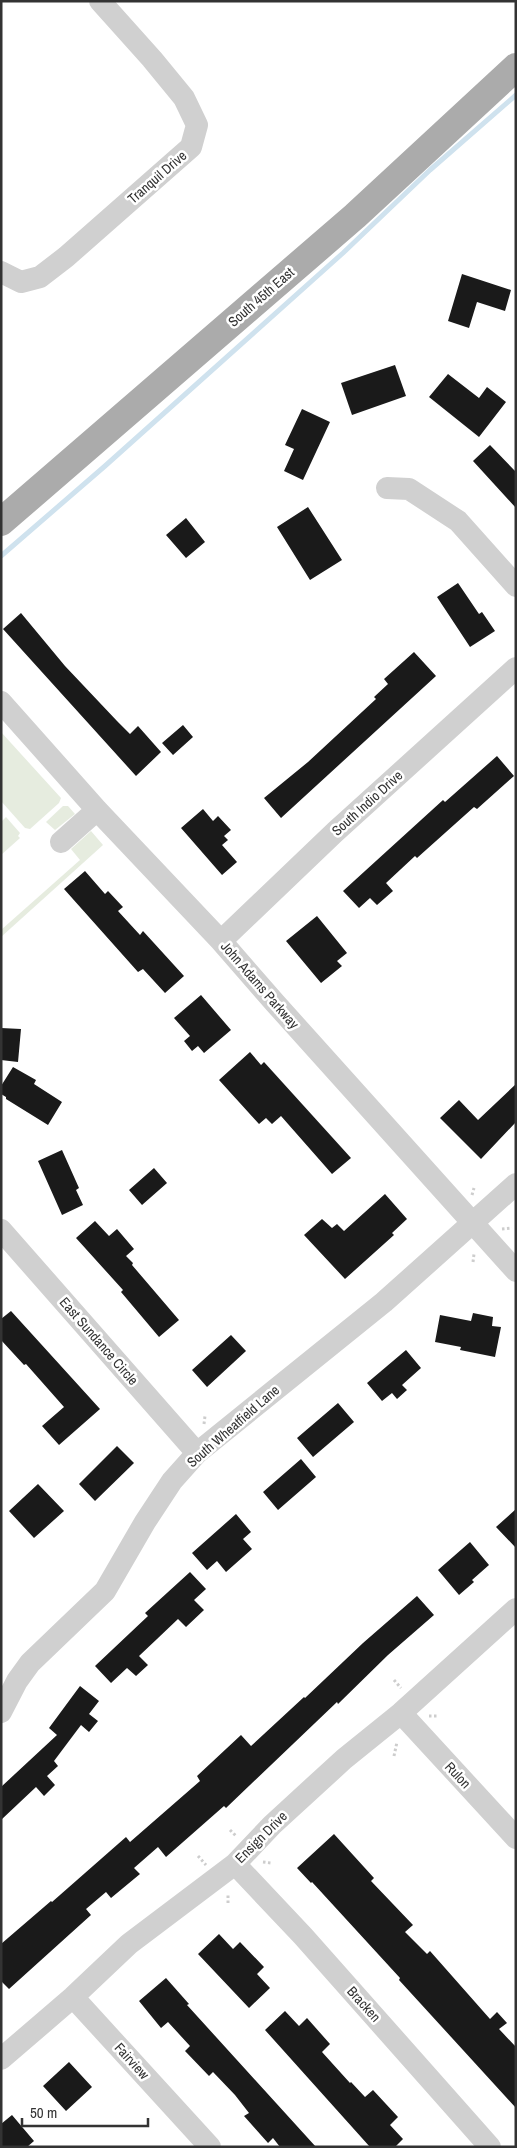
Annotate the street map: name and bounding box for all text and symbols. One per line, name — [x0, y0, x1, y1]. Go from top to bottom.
street label: Tranquil Drive — [124, 146, 190, 208]
street label: South 45th East — [224, 263, 298, 331]
street label: South Indio Drive — [328, 766, 406, 840]
street label: John Adams Parkway — [217, 937, 303, 1033]
street label: East Sundance Circle — [56, 1293, 142, 1389]
street label: South Wheatfield Lane — [183, 1381, 283, 1471]
street label: Rulon — [441, 1758, 475, 1792]
street label: Ensign Drive — [231, 1807, 291, 1867]
street label: Bracken — [343, 1982, 385, 2026]
street label: Fairview — [111, 2039, 154, 2084]
scale bar — [22, 2096, 149, 2128]
text: 50 m — [30, 2102, 57, 2123]

